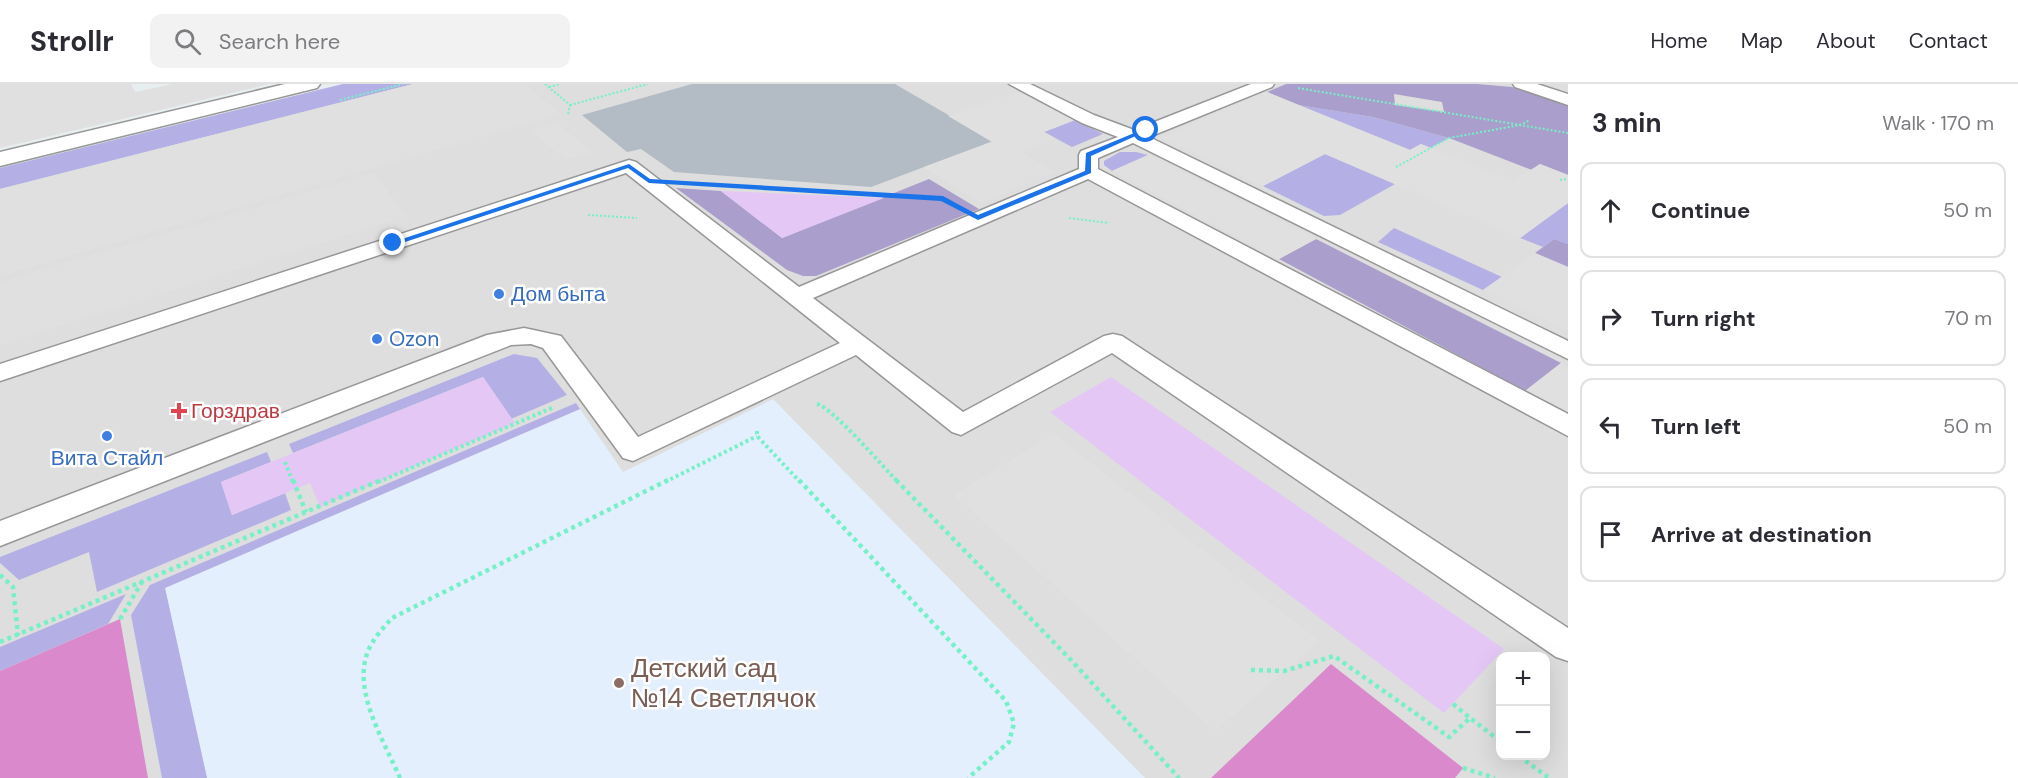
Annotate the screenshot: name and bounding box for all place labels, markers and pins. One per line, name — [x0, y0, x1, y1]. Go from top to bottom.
place label: Дом быта — [511, 280, 606, 308]
marker: Дом быта — [492, 287, 506, 301]
place label: Ozon — [389, 325, 439, 353]
marker: Ozon — [370, 332, 384, 346]
place label: Горздрав — [191, 397, 280, 425]
marker: Горздрав — [172, 404, 186, 418]
marker: Вита Стайл — [100, 429, 114, 443]
place label: Вита Стайл — [51, 444, 163, 472]
place label: Детский сад №14 Светлячок — [631, 651, 816, 715]
marker: Детский сад №14 Светлячок — [612, 676, 626, 690]

